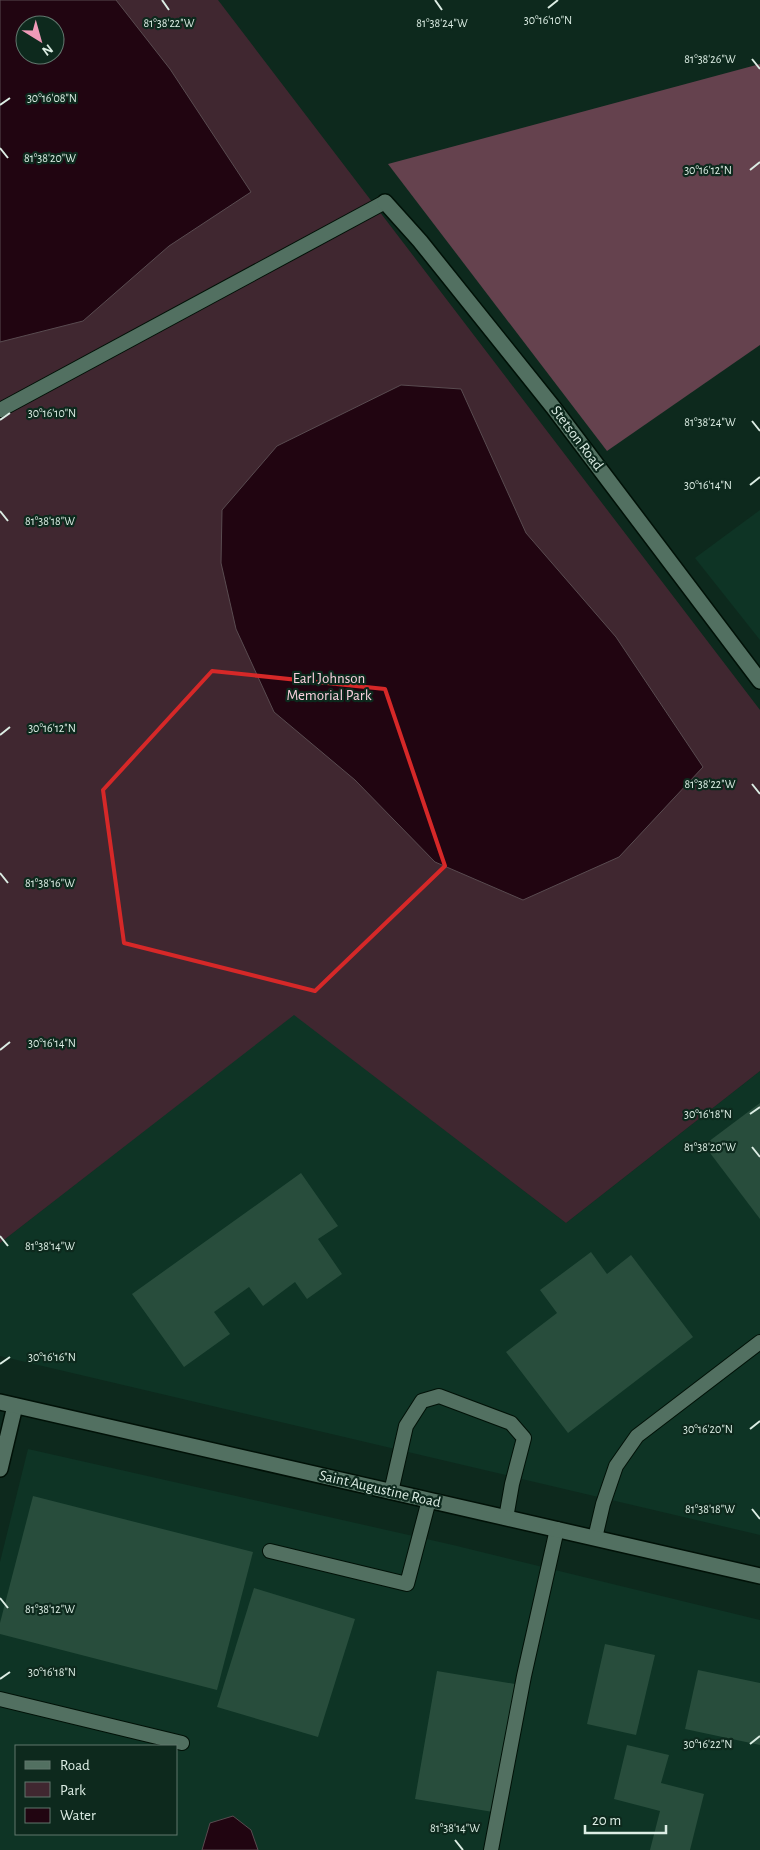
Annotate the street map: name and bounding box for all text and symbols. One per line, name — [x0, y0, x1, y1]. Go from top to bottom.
text: 30°16'10"N — [524, 14, 572, 26]
north arrow — [15, 15, 65, 65]
text: 81°38'22"W — [143, 17, 195, 29]
text: 81°38'24"W — [416, 17, 468, 29]
text: N — [39, 41, 55, 58]
text: 81°38'26"W — [684, 53, 736, 65]
text: 30°16'08"N — [27, 92, 77, 104]
text: 81°38'20"W — [24, 152, 76, 164]
text: 30°16'12"N — [684, 164, 732, 176]
street label: Stetson Road — [548, 403, 606, 473]
text: 30°16'10"N — [28, 407, 76, 419]
text: 81°38'24"W — [684, 416, 736, 428]
text: 30°16'14"N — [684, 479, 732, 491]
text: 81°38'18"W — [25, 515, 75, 527]
park label: Earl Johnson Memorial Park — [286, 671, 372, 703]
text: 30°16'12"N — [28, 722, 76, 734]
text: 81°38'22"W — [684, 778, 736, 790]
text: 81°38'16"W — [25, 877, 75, 889]
text: 30°16'14"N — [28, 1037, 76, 1049]
text: 30°16'18"N — [684, 1108, 732, 1120]
text: 81°38'20"W — [684, 1141, 736, 1153]
text: 81°38'14"W — [25, 1240, 75, 1252]
text: 30°16'16"N — [28, 1351, 76, 1363]
text: 30°16'20"N — [683, 1423, 733, 1435]
street label: Saint Augustine Road — [318, 1468, 442, 1510]
text: 81°38'18"W — [685, 1503, 735, 1515]
text: 81°38'12"W — [25, 1603, 75, 1615]
text: 30°16'18"N — [28, 1666, 76, 1678]
text: 30°16'22"N — [683, 1738, 733, 1750]
legend — [15, 1745, 178, 1835]
text: Road — [60, 1758, 90, 1773]
text: Park — [60, 1783, 86, 1798]
scale bar — [585, 1802, 666, 1834]
text: Water — [60, 1808, 96, 1823]
text: 20 m — [592, 1813, 621, 1828]
text: 81°38'14"W — [430, 1822, 480, 1834]

